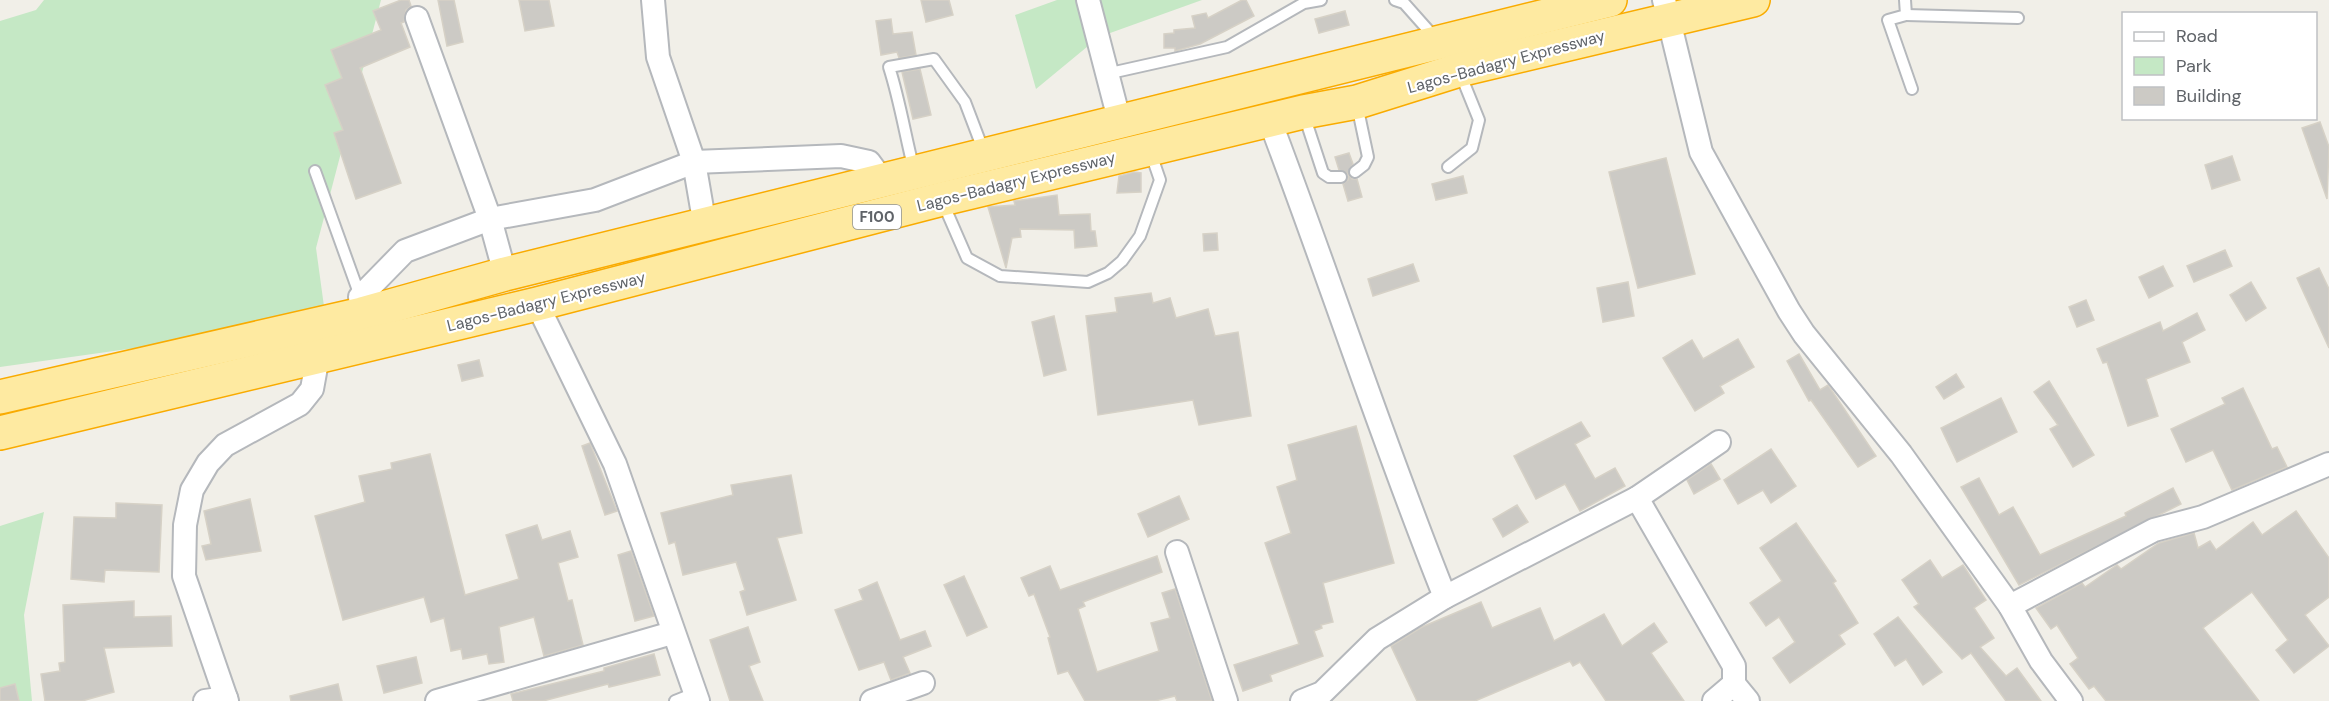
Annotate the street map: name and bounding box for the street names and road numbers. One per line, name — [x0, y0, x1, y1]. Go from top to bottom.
street label: Lagos-Badagry Expressway — [1405, 25, 1607, 98]
street label: Lagos-Badagry Expressway — [915, 147, 1118, 216]
road number: F100 — [853, 205, 901, 229]
street label: Lagos-Badagry Expressway — [445, 267, 648, 336]

